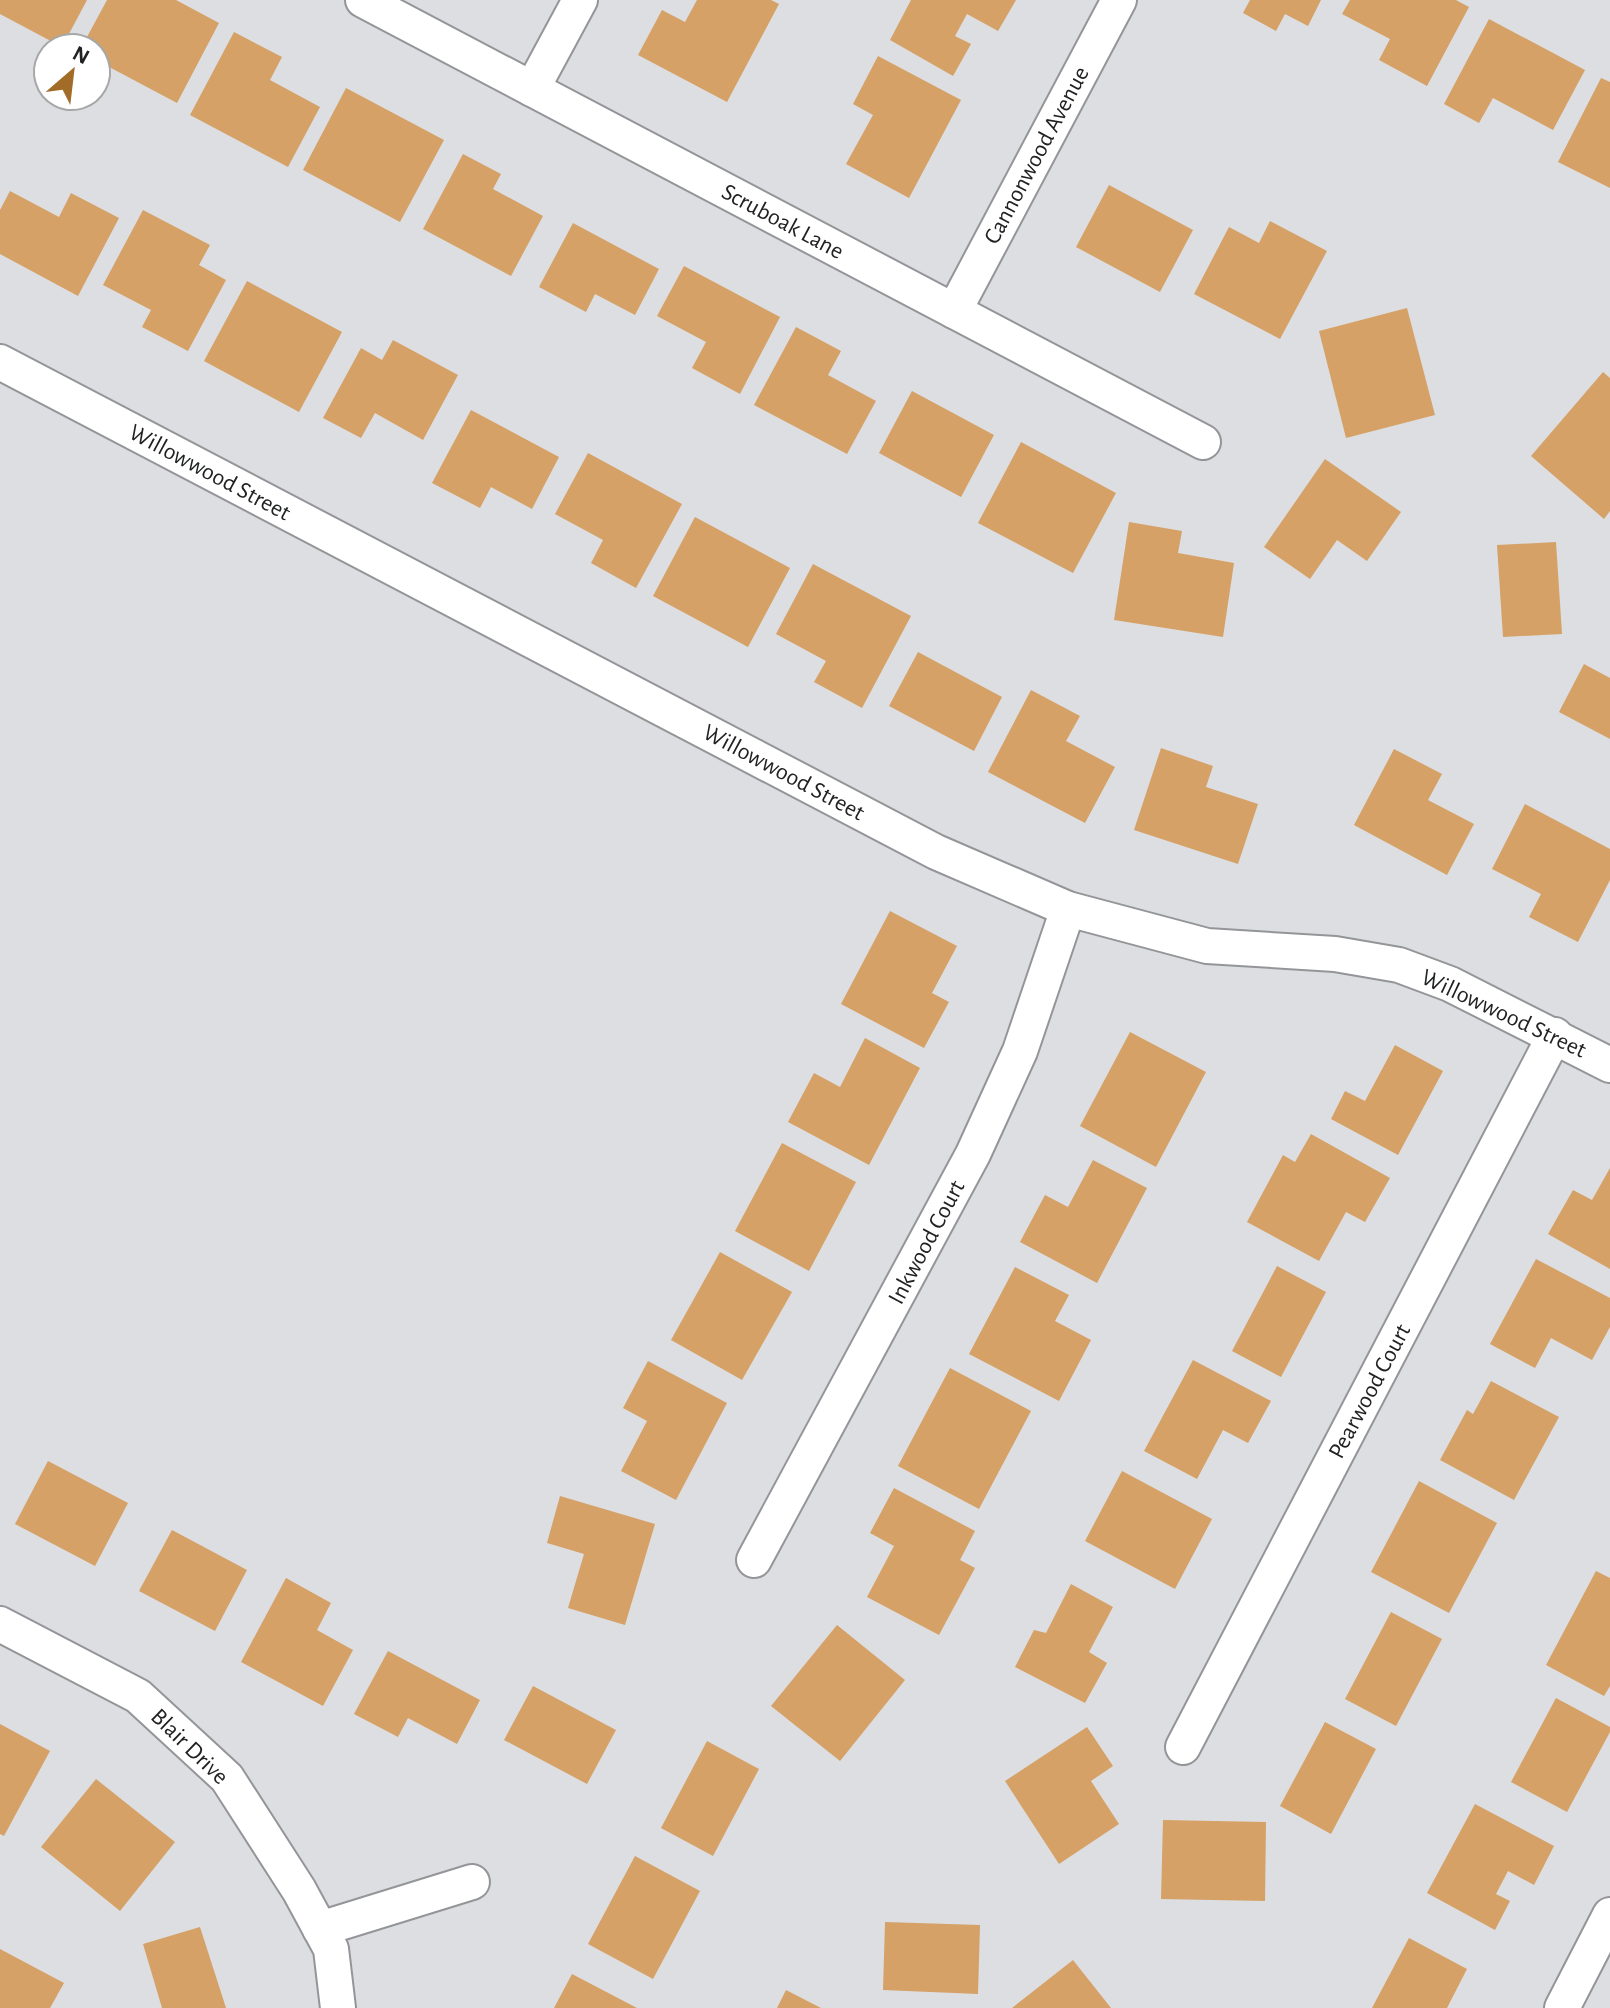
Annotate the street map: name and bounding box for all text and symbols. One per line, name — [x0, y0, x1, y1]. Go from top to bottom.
north arrow — [32, 32, 112, 112]
text: N — [69, 42, 93, 69]
street label: Cannonwood Avenue — [980, 63, 1094, 248]
street label: Scruboak Lane — [718, 180, 847, 264]
street label: Willowwood Street — [125, 420, 294, 526]
street label: Willowwood Street — [699, 720, 868, 826]
street label: Willowwood Street — [1417, 965, 1590, 1063]
street label: Inkwood Court — [884, 1176, 970, 1308]
street label: Pearwood Court — [1324, 1320, 1415, 1463]
street label: Blair Drive — [146, 1704, 233, 1789]

